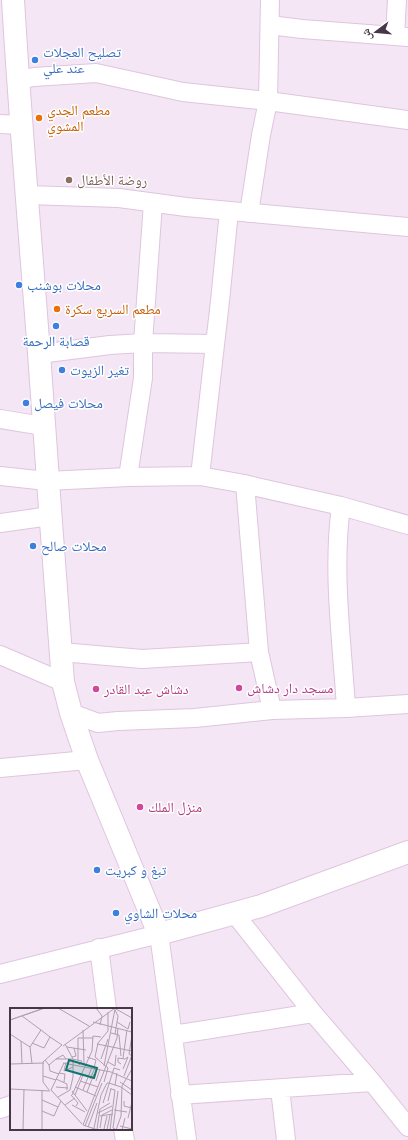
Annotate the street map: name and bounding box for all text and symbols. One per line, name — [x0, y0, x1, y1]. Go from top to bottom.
north arrow — [356, 12, 396, 52]
text: ش — [357, 27, 376, 43]
place label: تصليح العجلات عند علي — [43, 42, 121, 80]
marker: تصليح العجلات عند علي — [30, 55, 40, 65]
place label: مطعم الجدي المشوي — [47, 100, 110, 138]
marker: مطعم الجدي المشوي — [34, 113, 44, 123]
place label: روضة الأطفال — [77, 170, 147, 190]
marker: روضة الأطفال — [64, 175, 74, 185]
place label: محلات بوشنب — [27, 275, 101, 295]
marker: محلات بوشنب — [14, 280, 24, 290]
place label: مطعم السريع سكرة — [65, 299, 161, 319]
marker: مطعم السريع سكرة — [52, 304, 62, 314]
marker: قصابة الرحمة — [51, 321, 61, 331]
place label: قصابة الرحمة — [22, 331, 90, 351]
place label: تغير الزيوت — [70, 360, 129, 380]
marker: تغير الزيوت — [57, 365, 67, 375]
place label: محلات فيصل — [34, 393, 103, 413]
marker: محلات فيصل — [21, 398, 31, 408]
place label: محلات صالح — [41, 536, 107, 556]
marker: محلات صالح — [28, 541, 38, 551]
place label: مسجد دار دشاش — [247, 678, 333, 698]
place label: دشاش عبد القادر — [103, 679, 189, 699]
marker: مسجد دار دشاش — [234, 683, 244, 693]
marker: دشاش عبد القادر — [91, 684, 101, 694]
place label: منزل الملك — [148, 797, 202, 817]
marker: منزل الملك — [135, 802, 145, 812]
place label: تبغ و كبريت — [105, 860, 167, 880]
marker: تبغ و كبريت — [92, 865, 102, 875]
place label: محلات الشاوي — [124, 903, 197, 925]
marker: محلات الشاوي — [111, 908, 121, 918]
inset map — [10, 1008, 132, 1130]

